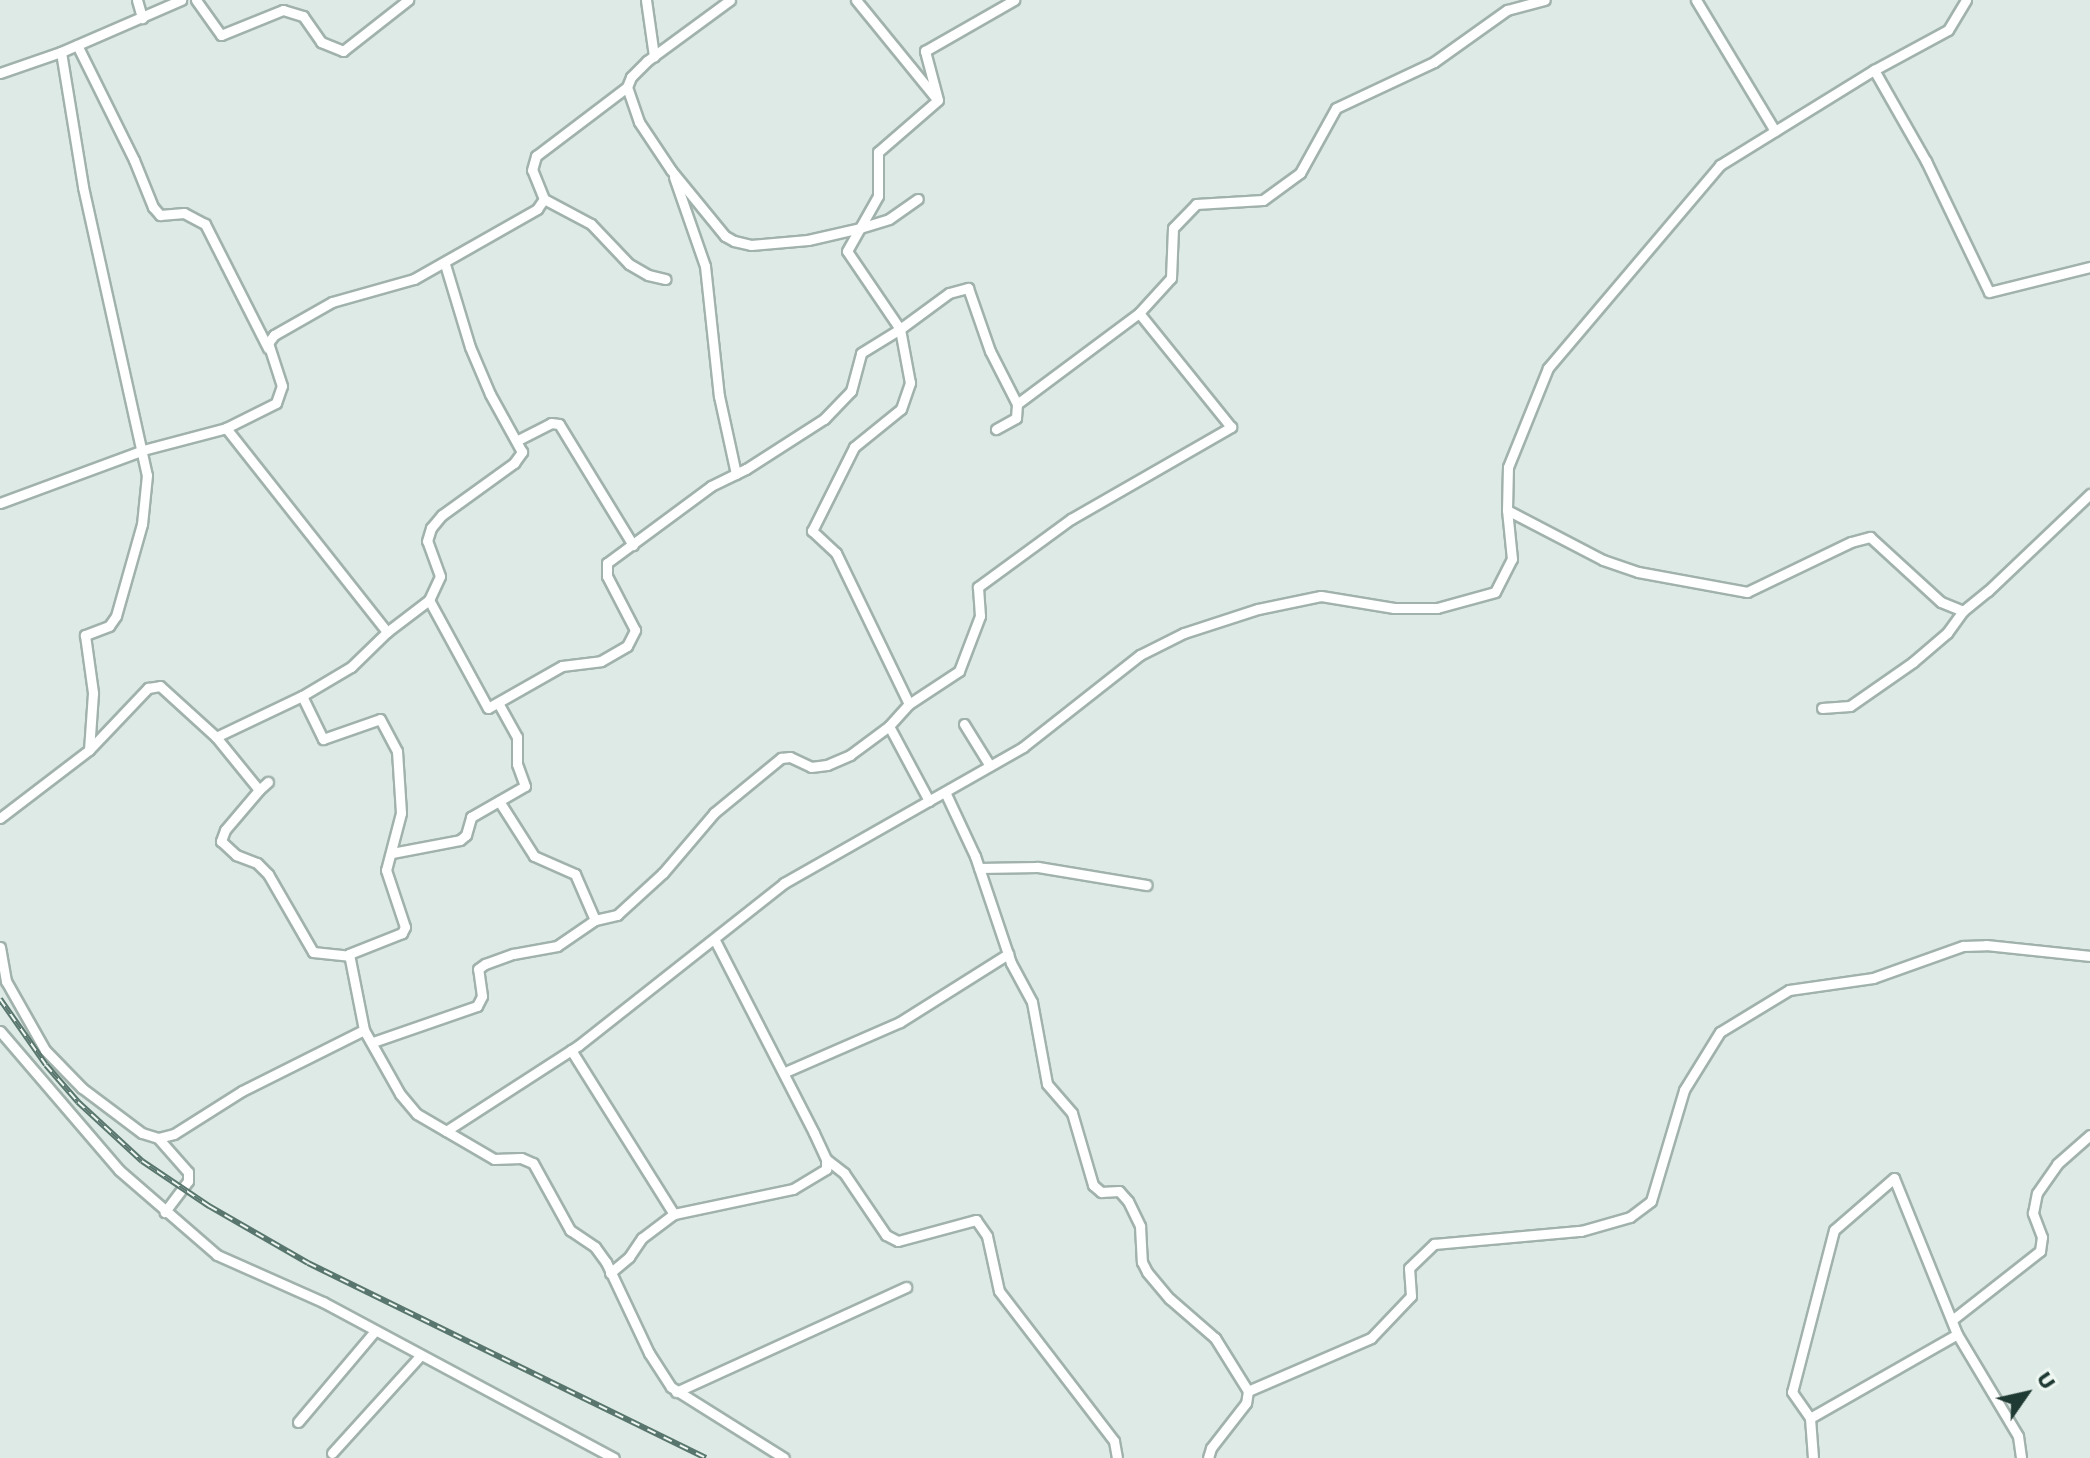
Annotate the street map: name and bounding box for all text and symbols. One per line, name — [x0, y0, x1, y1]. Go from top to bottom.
north arrow — [1986, 1354, 2066, 1434]
text: U — [2032, 1367, 2061, 1394]

